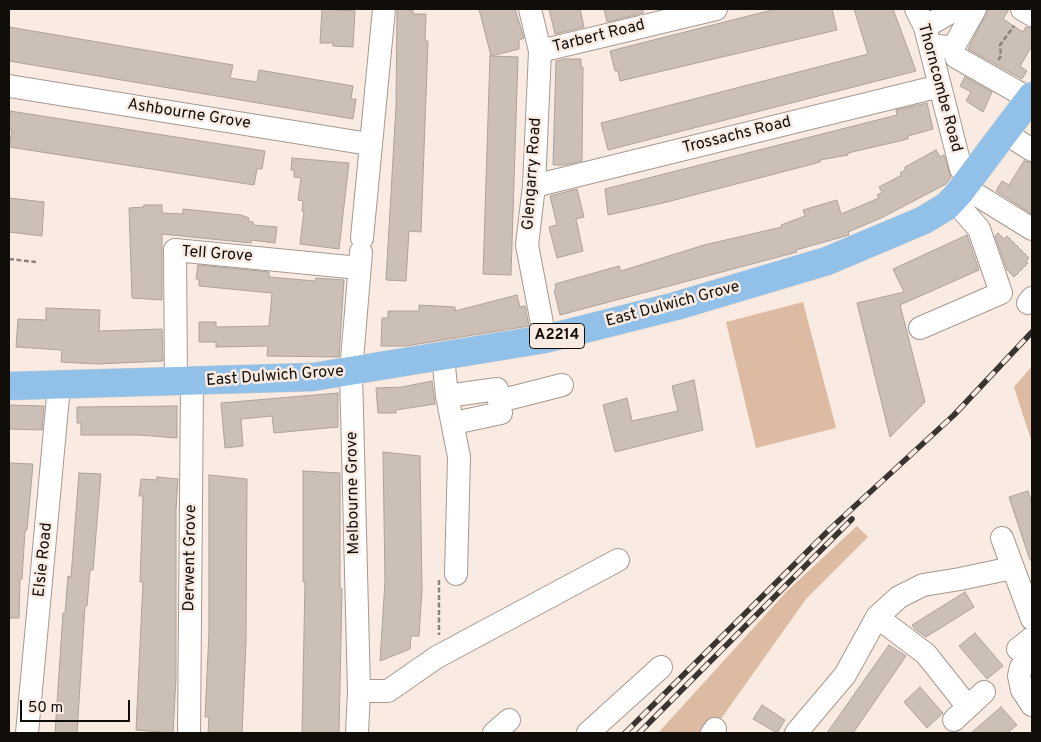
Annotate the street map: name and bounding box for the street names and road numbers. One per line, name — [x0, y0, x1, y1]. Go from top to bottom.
street label: Tarbert Road — [551, 16, 647, 58]
street label: Thorncombe Road — [913, 22, 965, 154]
street label: Ashbourne Grove — [126, 96, 252, 134]
street label: Trossachs Road — [681, 113, 793, 159]
street label: Glengarry Road — [519, 117, 547, 231]
street label: Tell Grove — [181, 243, 253, 267]
street label: East Dulwich Grove — [604, 278, 742, 332]
road number: A2214 — [530, 324, 584, 348]
street label: East Dulwich Grove — [206, 363, 344, 391]
street label: Melbourne Grove — [343, 431, 365, 555]
street label: Derwent Grove — [180, 504, 202, 612]
street label: Elsie Road — [31, 522, 57, 598]

